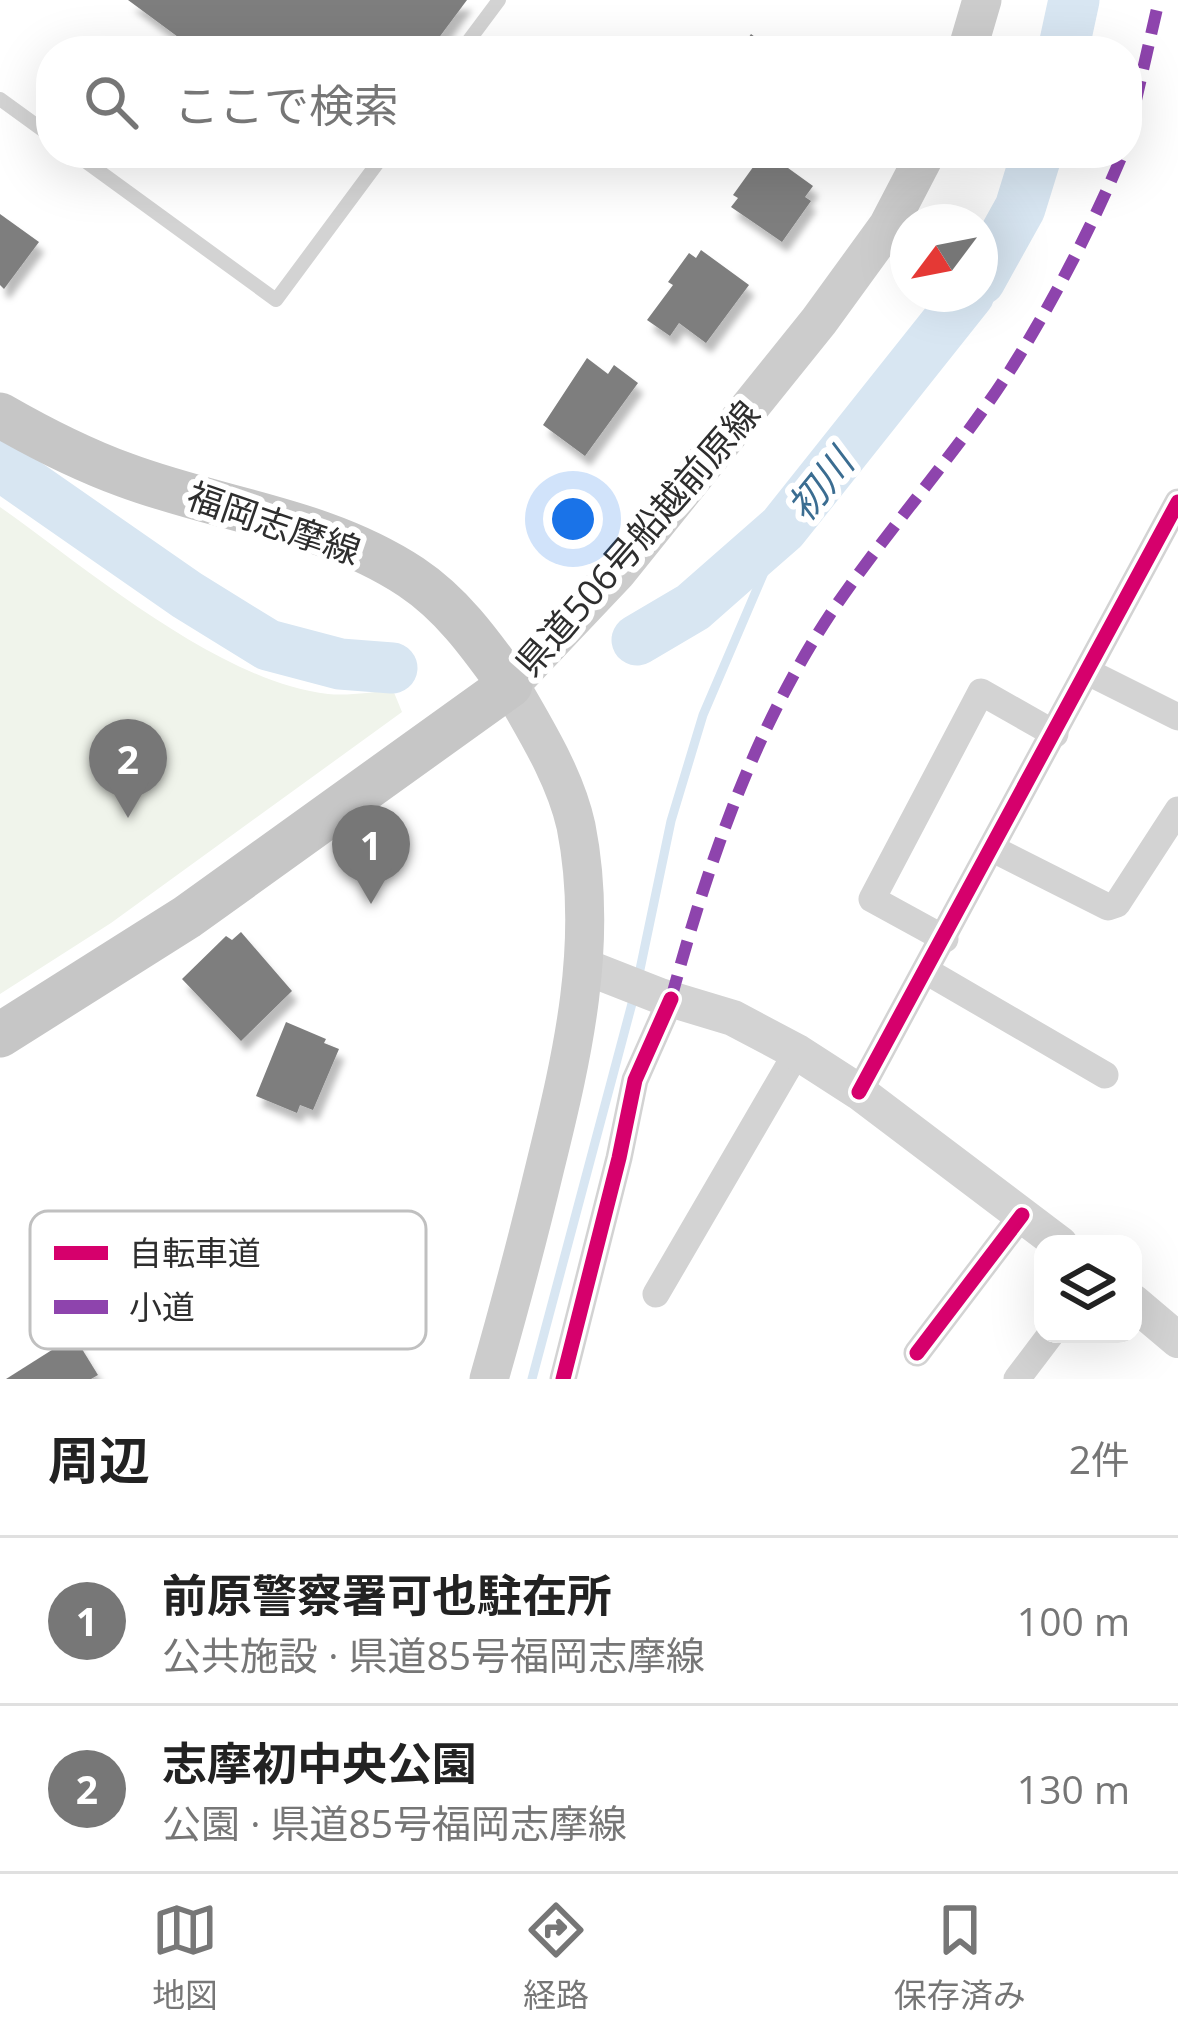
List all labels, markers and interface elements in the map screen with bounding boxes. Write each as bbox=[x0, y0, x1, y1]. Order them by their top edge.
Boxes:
search box bbox=[36, 36, 1142, 168]
icon: search bbox=[78, 69, 144, 135]
text: ここで検索 bbox=[174, 74, 399, 135]
north arrow bbox=[890, 204, 998, 312]
street label: 県道506号船越前原線 bbox=[504, 390, 770, 686]
water label: 初川 bbox=[774, 434, 867, 531]
street label: 福岡志摩線 bbox=[181, 471, 367, 575]
your location bbox=[543, 489, 603, 549]
pin: 2 bbox=[89, 719, 167, 818]
pin: 1 bbox=[332, 805, 410, 904]
legend bbox=[30, 1211, 426, 1349]
text: 自転車道 bbox=[129, 1230, 261, 1275]
map controls bbox=[1034, 1235, 1142, 1343]
button: layers bbox=[1034, 1235, 1142, 1343]
text: 小道 bbox=[129, 1284, 195, 1329]
text: 周辺 bbox=[48, 1424, 150, 1494]
text: 2件 bbox=[1069, 1432, 1130, 1485]
text: 前原警察署可也駐在所 bbox=[162, 1564, 612, 1625]
text: 1 bbox=[76, 1594, 98, 1647]
text: 100 m bbox=[1017, 1594, 1130, 1647]
text: 公共施設 · 県道85号福岡志摩線 bbox=[162, 1628, 705, 1681]
text: 志摩初中央公園 bbox=[162, 1732, 477, 1793]
text: 2 bbox=[76, 1762, 98, 1815]
text: 130 m bbox=[1017, 1762, 1130, 1815]
text: 公園 · 県道85号福岡志摩線 bbox=[162, 1796, 627, 1849]
tab: 地図 bbox=[152, 1897, 218, 2017]
tab: 経路 bbox=[523, 1897, 589, 2017]
tab: 保存済み bbox=[894, 1897, 1026, 2017]

